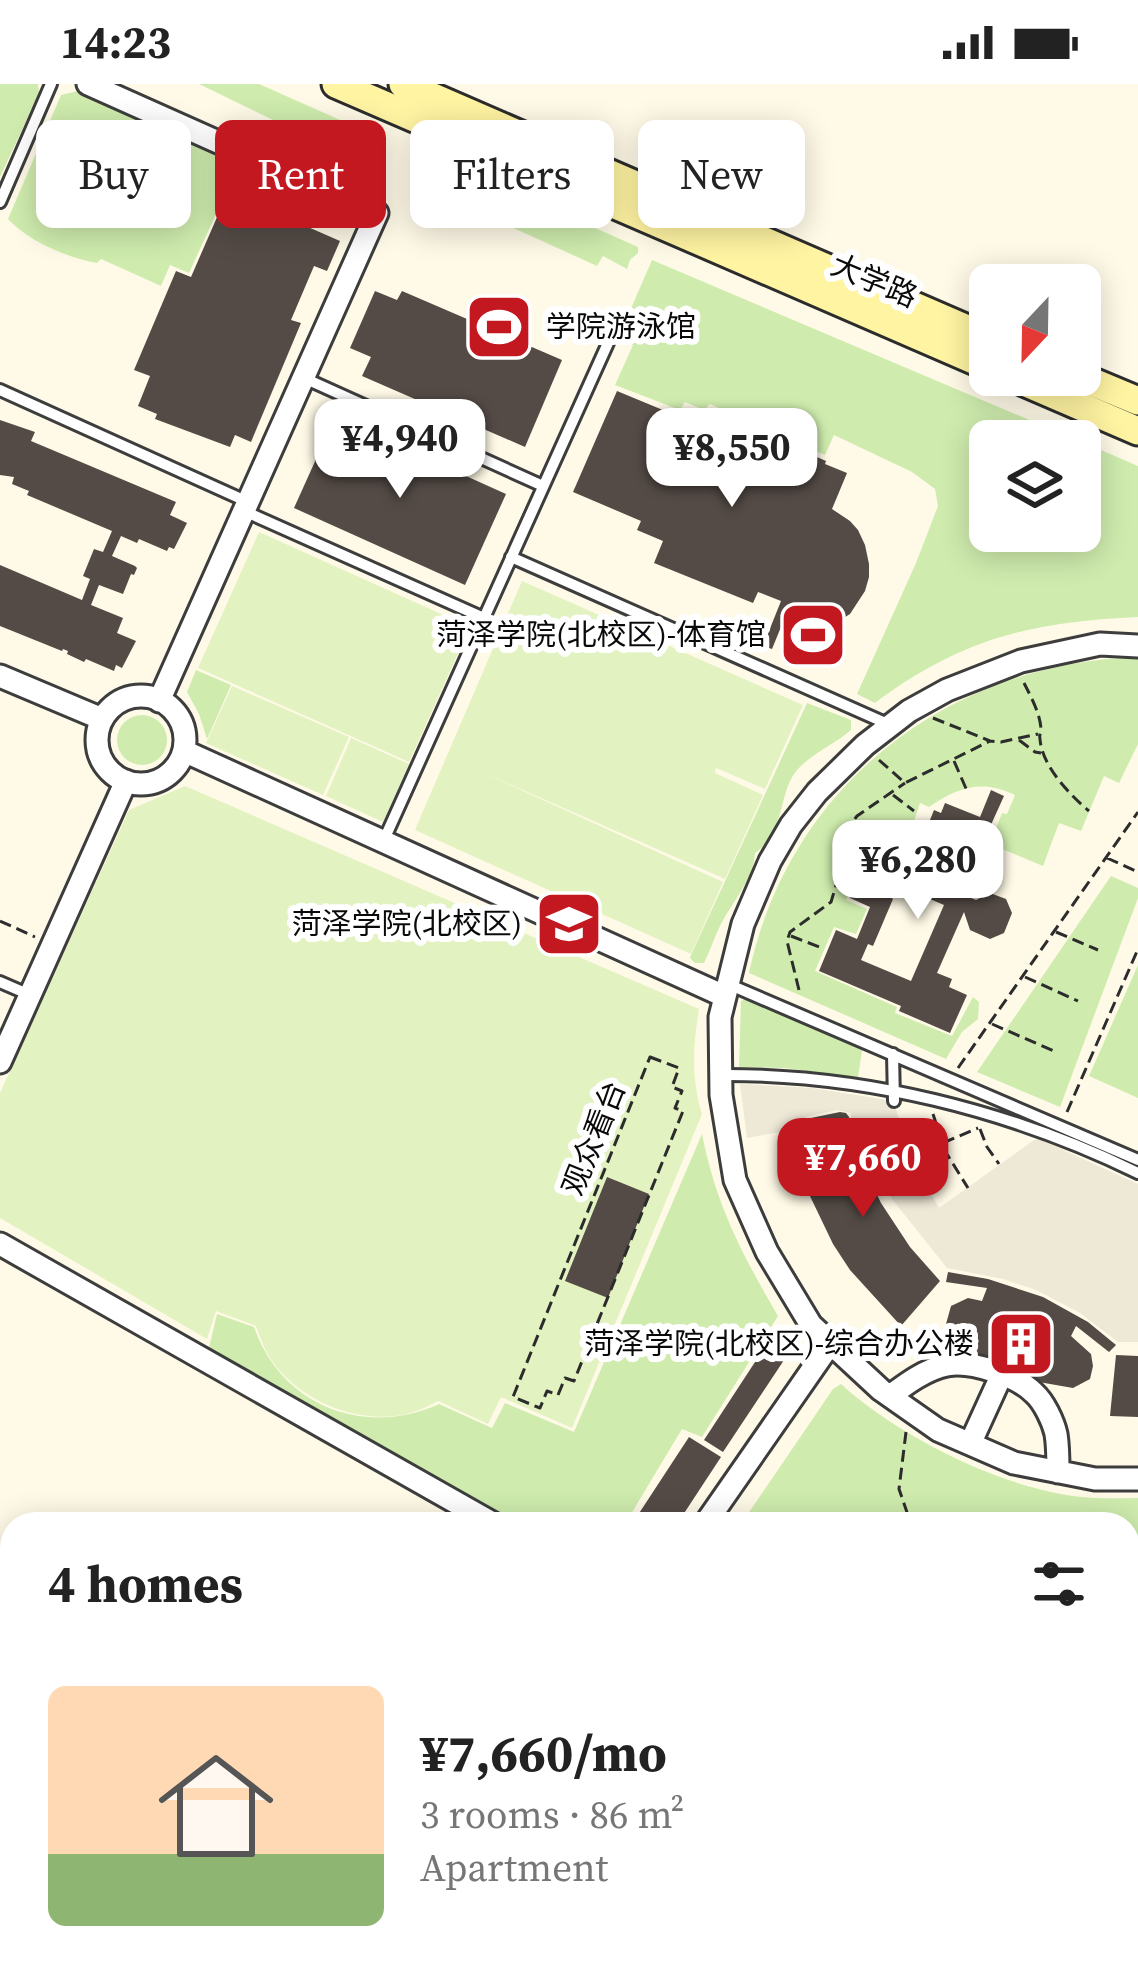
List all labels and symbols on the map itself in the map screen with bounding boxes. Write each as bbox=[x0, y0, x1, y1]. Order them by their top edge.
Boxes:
street label: 大学路 bbox=[825, 244, 924, 317]
north arrow bbox=[969, 264, 1101, 396]
sports icon: 学院游泳馆 bbox=[464, 292, 534, 362]
place label: 学院游泳馆 bbox=[546, 306, 696, 347]
pin: ¥4,940 bbox=[302, 399, 498, 501]
pin: ¥8,550 bbox=[634, 408, 830, 510]
sports icon: 菏泽学院(北校区)-体育馆 bbox=[778, 600, 848, 670]
place label: 菏泽学院(北校区)-体育馆 bbox=[436, 614, 766, 655]
pin: ¥6,280 bbox=[820, 820, 1016, 922]
school or university icon: 菏泽学院(北校区) bbox=[534, 889, 604, 959]
place label: 菏泽学院(北校区) bbox=[292, 903, 522, 944]
street label: 观众看台 bbox=[552, 1075, 635, 1201]
pin: ¥7,660 bbox=[765, 1118, 961, 1220]
building icon: 菏泽学院(北校区)-综合办公楼 bbox=[986, 1309, 1056, 1379]
place label: 菏泽学院(北校区)-综合办公楼 bbox=[584, 1323, 974, 1364]

